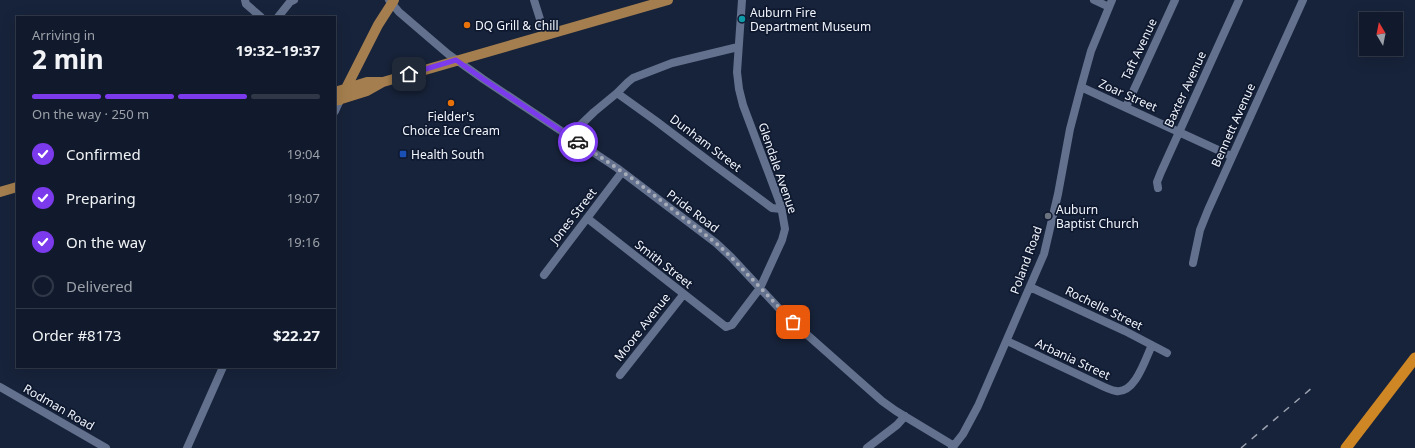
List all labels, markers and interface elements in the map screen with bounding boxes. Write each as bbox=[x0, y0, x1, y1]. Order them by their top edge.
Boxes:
place label: Auburn Fire Department Museum bbox=[750, 4, 871, 35]
north arrow bbox=[1359, 12, 1403, 56]
map controls bbox=[1359, 12, 1403, 56]
marker: Auburn Fire Department Museum bbox=[737, 14, 747, 24]
street label: Taft Avenue bbox=[1117, 15, 1161, 83]
place label: DQ Grill & Chill bbox=[475, 17, 559, 34]
marker: DQ Grill & Chill bbox=[462, 20, 472, 30]
text: Arriving in bbox=[32, 26, 95, 44]
text: 19:32–19:37 bbox=[235, 40, 320, 60]
text: 2 min bbox=[32, 41, 104, 77]
street label: Baxter Avenue bbox=[1160, 48, 1210, 130]
pin bbox=[392, 57, 426, 91]
icon: home bbox=[398, 63, 420, 85]
street label: Zoar Street bbox=[1096, 75, 1161, 116]
street label: Bennett Avenue bbox=[1207, 80, 1259, 170]
marker: Fielder's Choice Ice Cream bbox=[446, 98, 456, 108]
text: On the way · 250 m bbox=[32, 105, 149, 123]
place label: Fielder's Choice Ice Cream bbox=[402, 108, 500, 139]
street label: Dunham Street bbox=[667, 110, 746, 176]
street label: Glendale Avenue bbox=[754, 120, 802, 216]
courier bbox=[558, 122, 598, 162]
icon: car bbox=[567, 131, 589, 153]
icon: check bbox=[32, 143, 54, 165]
text: Confirmed bbox=[66, 144, 141, 164]
text: 19:04 bbox=[287, 145, 320, 163]
place label: Health South bbox=[411, 146, 484, 163]
marker: Health South bbox=[398, 149, 408, 159]
street label: Jones Street bbox=[545, 184, 601, 248]
street label: Pride Road bbox=[663, 186, 723, 236]
icon: check bbox=[32, 187, 54, 209]
text: Preparing bbox=[66, 188, 136, 208]
text: 19:07 bbox=[287, 189, 320, 207]
place label: Auburn Baptist Church bbox=[1056, 201, 1139, 232]
marker: Auburn Baptist Church bbox=[1043, 211, 1053, 221]
street label: Poland Road bbox=[1006, 224, 1046, 296]
icon: check bbox=[32, 231, 54, 253]
text: On the way bbox=[66, 232, 146, 252]
text: 19:16 bbox=[287, 233, 320, 251]
street label: Smith Street bbox=[631, 236, 697, 292]
text: Delivered bbox=[66, 276, 133, 296]
street label: Rochelle Street bbox=[1062, 282, 1146, 334]
street label: Moore Avenue bbox=[610, 289, 674, 365]
pin bbox=[776, 305, 810, 339]
icon: bag bbox=[782, 311, 804, 333]
text: Order #8173 bbox=[32, 325, 121, 345]
text: $22.27 bbox=[273, 325, 320, 345]
street label: Arbania Street bbox=[1033, 334, 1114, 384]
street label: Rodman Road bbox=[20, 380, 98, 434]

